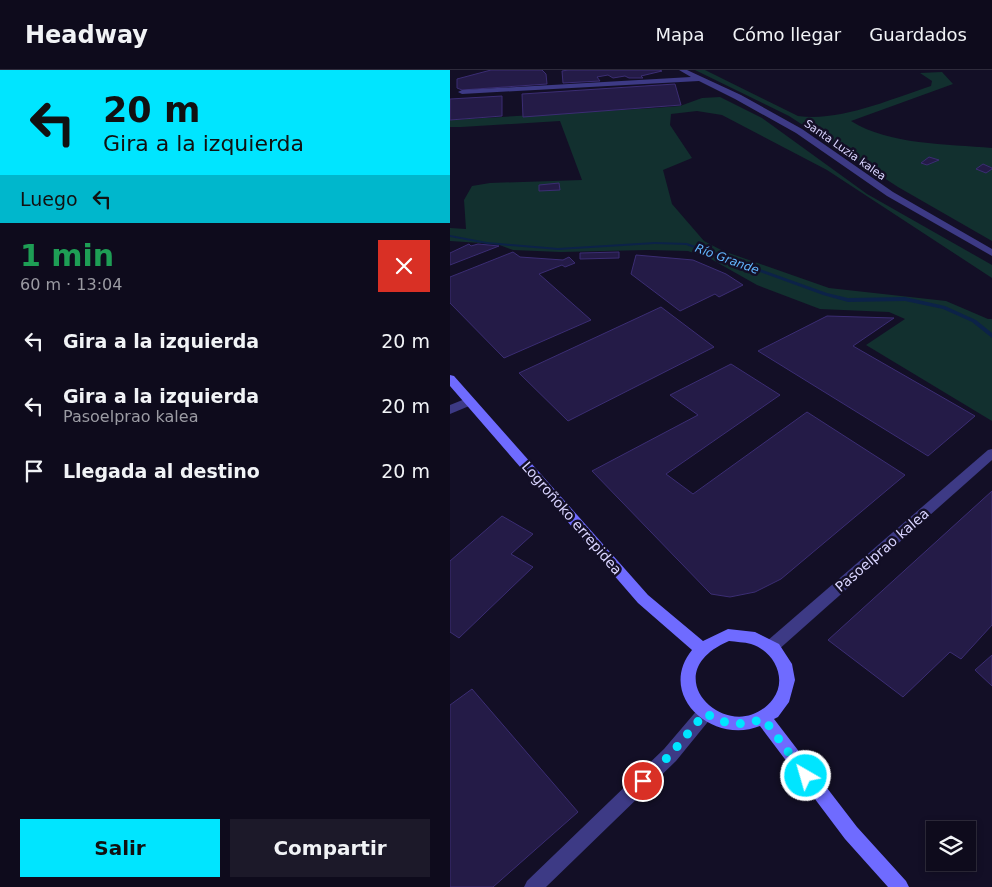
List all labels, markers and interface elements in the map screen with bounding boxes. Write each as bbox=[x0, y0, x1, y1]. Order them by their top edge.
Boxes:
text: Headway bbox=[25, 21, 148, 49]
text: Mapa bbox=[655, 24, 704, 45]
text: Cómo llegar bbox=[732, 24, 841, 45]
text: Guardados bbox=[869, 24, 967, 45]
icon: left bbox=[20, 90, 85, 155]
text: 20 m bbox=[103, 90, 200, 130]
street label: Santa Luzia kalea bbox=[802, 117, 888, 183]
text: Gira a la izquierda bbox=[103, 131, 304, 156]
icon: left bbox=[88, 185, 116, 213]
text: Luego bbox=[20, 188, 78, 210]
text: 1 min bbox=[20, 238, 114, 273]
button: close bbox=[378, 240, 430, 292]
water label: Río Grande bbox=[693, 241, 761, 277]
text: 60 m · 13:04 bbox=[20, 275, 122, 294]
icon: left bbox=[20, 327, 48, 355]
text: Gira a la izquierda bbox=[63, 330, 259, 352]
text: 20 m bbox=[381, 330, 430, 352]
text: Gira a la izquierda bbox=[63, 385, 259, 407]
icon: left bbox=[20, 392, 48, 420]
text: 20 m bbox=[381, 395, 430, 417]
text: Pasoelprao kalea bbox=[63, 407, 198, 426]
icon: arrive bbox=[20, 457, 48, 485]
street label: Logroñoko errepidea bbox=[519, 458, 625, 578]
text: Llegada al destino bbox=[63, 460, 260, 482]
text: 20 m bbox=[381, 460, 430, 482]
street label: Pasoelprao kalea bbox=[832, 505, 932, 595]
position arrow bbox=[779, 749, 831, 801]
pin bbox=[622, 760, 664, 802]
icon: arrive bbox=[629, 767, 657, 795]
button: Salir bbox=[20, 819, 220, 877]
button: Compartir bbox=[230, 819, 430, 877]
map controls bbox=[926, 821, 976, 871]
button: layers bbox=[926, 821, 976, 871]

